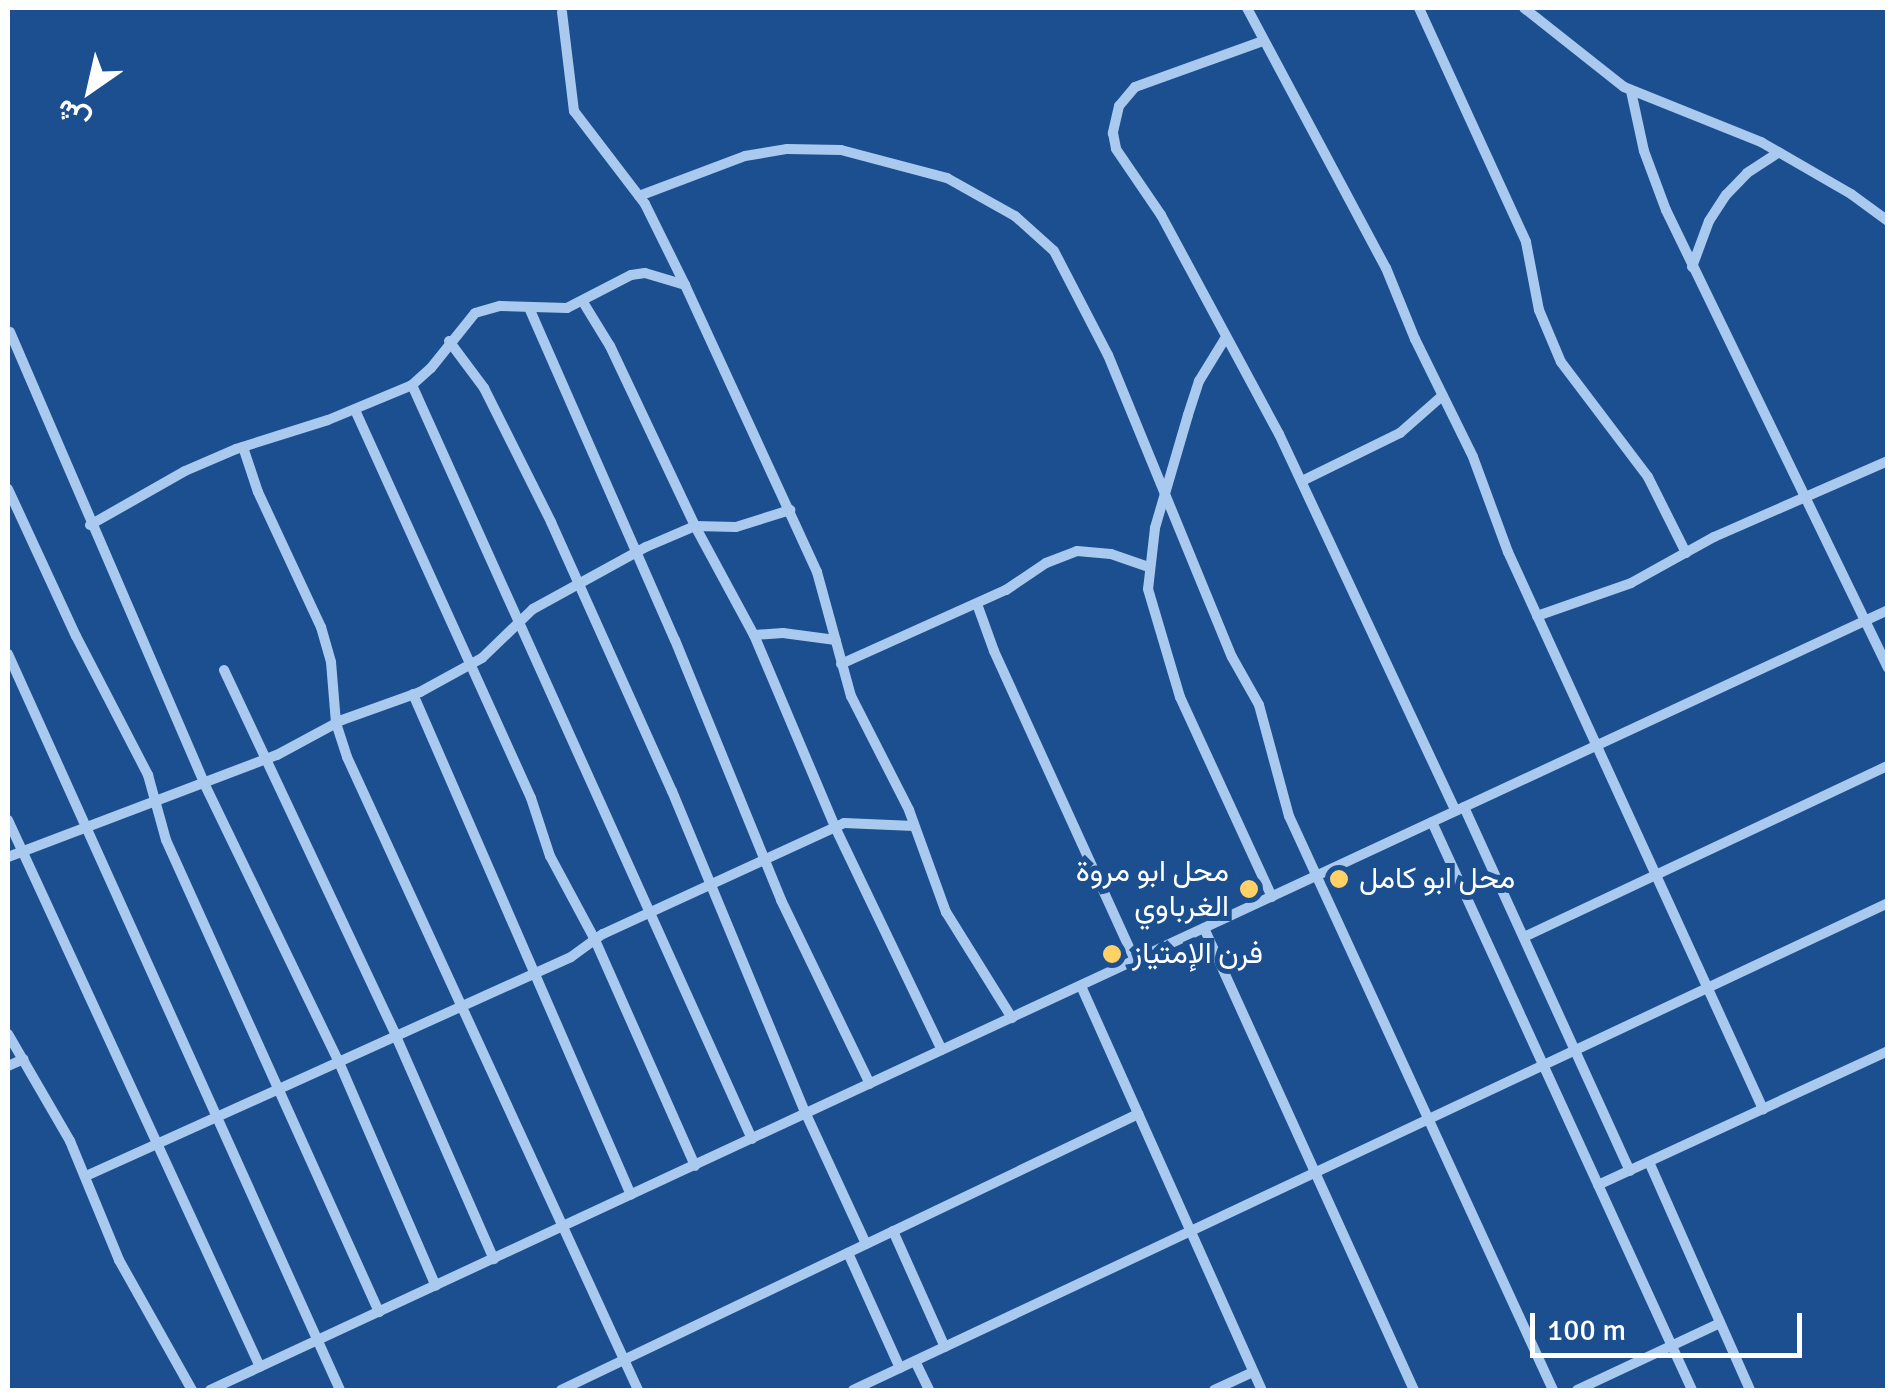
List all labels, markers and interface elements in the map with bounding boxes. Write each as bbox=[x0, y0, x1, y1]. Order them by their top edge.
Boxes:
north arrow bbox=[40, 40, 140, 140]
text: ش bbox=[50, 91, 97, 138]
place label: محل ابو مروة الغرباوي bbox=[1076, 854, 1229, 924]
place label: محل ابو كامل bbox=[1359, 861, 1515, 897]
marker: محل ابو كامل bbox=[1328, 868, 1350, 890]
marker: محل ابو مروة الغرباوي bbox=[1238, 878, 1260, 900]
place label: فرن الإمتياز bbox=[1132, 936, 1263, 972]
marker: فرن الإمتياز bbox=[1101, 943, 1123, 965]
scale bar bbox=[1535, 1293, 1808, 1355]
text: 100 m bbox=[1547, 1312, 1626, 1349]

